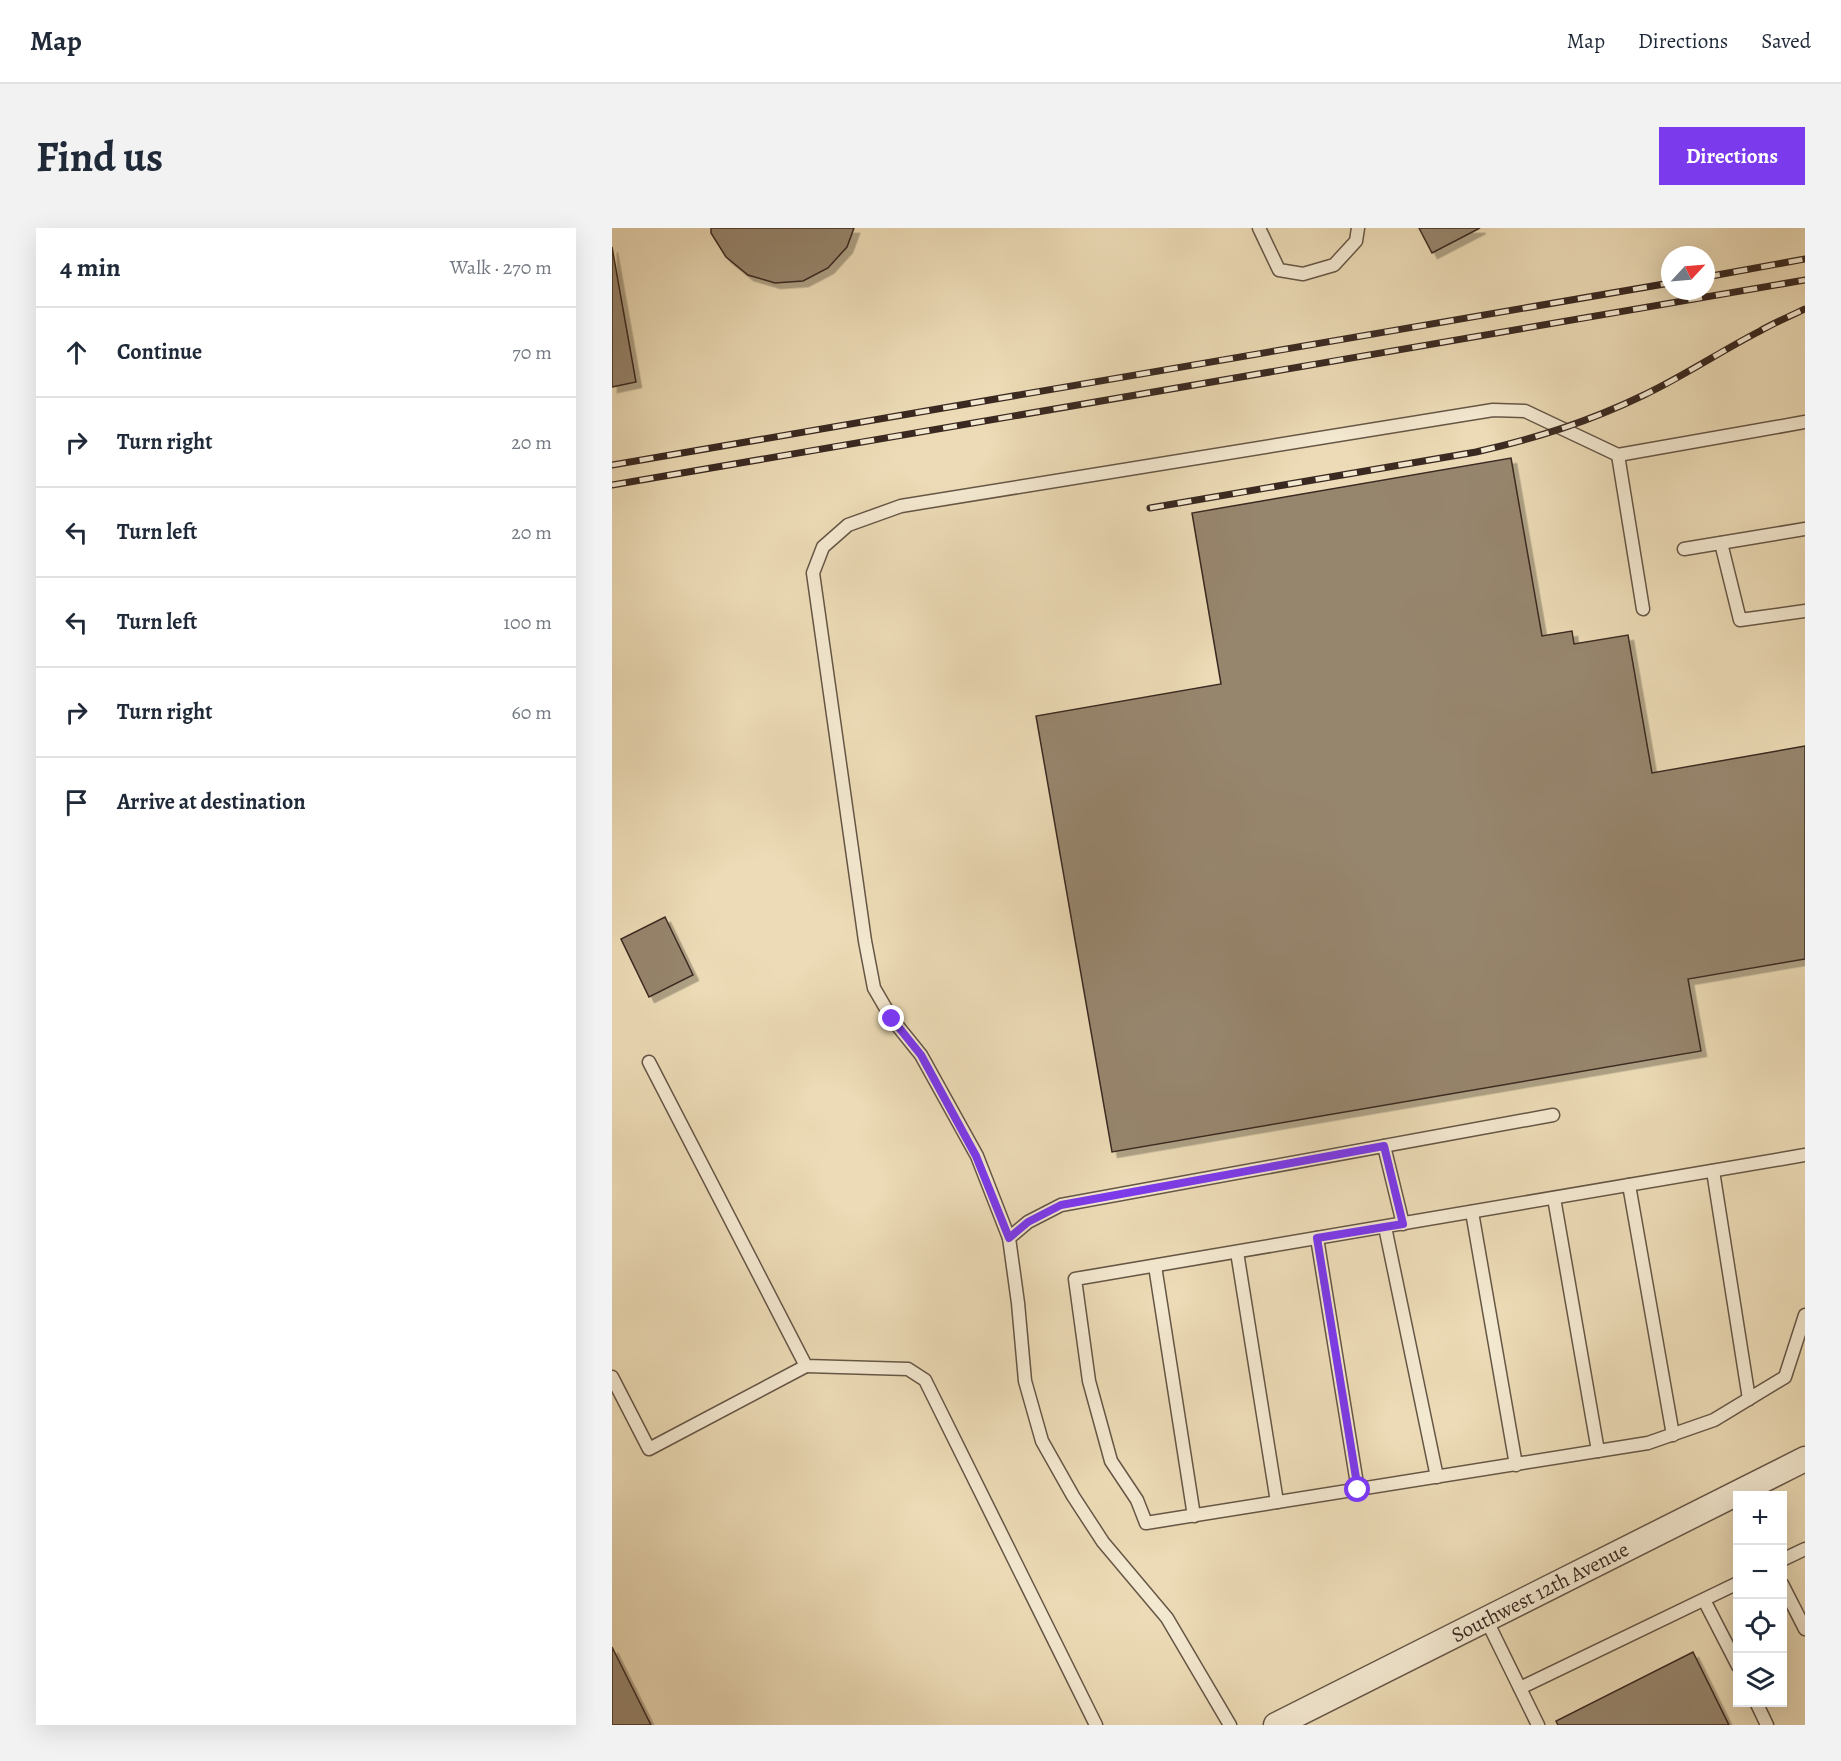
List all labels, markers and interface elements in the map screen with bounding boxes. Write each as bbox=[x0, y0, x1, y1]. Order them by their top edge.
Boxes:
text: Map bbox=[30, 22, 82, 60]
text: Map bbox=[1567, 27, 1605, 55]
text: Directions bbox=[1638, 27, 1728, 55]
text: Saved bbox=[1761, 27, 1811, 55]
button: Directions bbox=[1659, 127, 1805, 185]
text: Find us bbox=[36, 128, 163, 185]
north arrow bbox=[1661, 246, 1715, 300]
text: 4 min bbox=[60, 250, 121, 285]
text: Walk · 270 m bbox=[450, 254, 552, 281]
icon: ahead bbox=[60, 336, 93, 369]
text: Continue bbox=[117, 337, 202, 367]
text: 70 m bbox=[512, 339, 552, 366]
icon: right bbox=[60, 426, 93, 459]
text: Turn right bbox=[117, 427, 213, 457]
text: 20 m bbox=[511, 429, 552, 456]
icon: left bbox=[60, 516, 93, 549]
text: Turn left bbox=[117, 517, 197, 547]
text: 20 m bbox=[511, 519, 552, 546]
icon: left bbox=[60, 606, 93, 639]
text: Turn left bbox=[117, 607, 197, 637]
text: 100 m bbox=[503, 609, 552, 636]
icon: right bbox=[60, 696, 93, 729]
text: Turn right bbox=[117, 697, 213, 727]
text: 60 m bbox=[512, 699, 552, 726]
icon: arrive bbox=[60, 786, 93, 819]
text: Arrive at destination bbox=[117, 787, 306, 817]
route end bbox=[878, 1005, 904, 1031]
route start bbox=[1344, 1476, 1370, 1502]
map controls bbox=[1733, 1491, 1787, 1707]
button: + bbox=[1733, 1491, 1787, 1545]
street label: Southwest 12th Avenue bbox=[1446, 1535, 1634, 1649]
button: − bbox=[1733, 1545, 1787, 1599]
button: locate bbox=[1733, 1599, 1787, 1653]
button: layers bbox=[1733, 1653, 1787, 1707]

